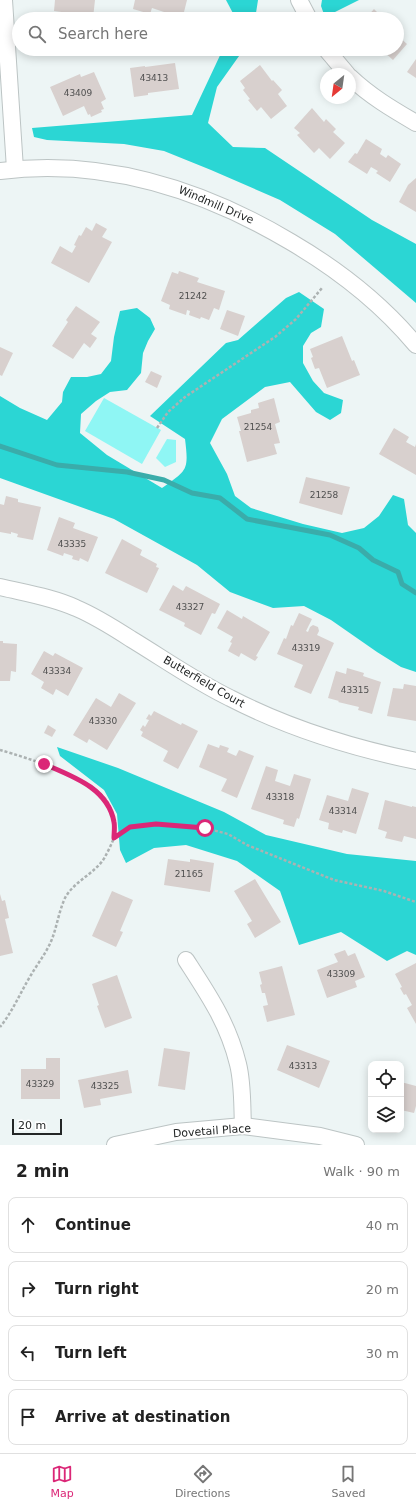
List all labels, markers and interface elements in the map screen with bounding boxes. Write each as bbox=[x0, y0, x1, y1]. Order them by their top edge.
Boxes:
search box bbox=[12, 12, 404, 56]
icon: search bbox=[26, 23, 48, 45]
text: Search here bbox=[58, 25, 148, 43]
north arrow bbox=[320, 68, 356, 104]
house number: 43413 bbox=[140, 73, 168, 83]
house number: 43409 bbox=[64, 88, 93, 98]
street label: Windmill Drive bbox=[176, 183, 256, 227]
house number: 21242 bbox=[179, 291, 207, 301]
house number: 21254 bbox=[244, 422, 273, 432]
house number: 21258 bbox=[310, 490, 339, 500]
house number: 43335 bbox=[58, 539, 86, 549]
house number: 43327 bbox=[176, 602, 204, 612]
house number: 43319 bbox=[292, 643, 321, 653]
street label: Butterfield Court bbox=[161, 653, 248, 711]
house number: 43334 bbox=[43, 666, 72, 676]
house number: 43315 bbox=[341, 685, 369, 695]
house number: 43330 bbox=[89, 716, 118, 726]
route end bbox=[35, 755, 53, 773]
house number: 43318 bbox=[266, 792, 295, 802]
house number: 43314 bbox=[329, 806, 358, 816]
route start bbox=[196, 819, 214, 837]
house number: 21165 bbox=[175, 869, 203, 879]
house number: 43309 bbox=[327, 969, 356, 979]
house number: 43313 bbox=[289, 1061, 317, 1071]
map controls bbox=[368, 1061, 404, 1133]
button: locate bbox=[368, 1061, 404, 1097]
house number: 43329 bbox=[26, 1079, 55, 1089]
house number: 43325 bbox=[91, 1081, 119, 1091]
button: layers bbox=[368, 1097, 404, 1133]
scale bar bbox=[12, 1117, 62, 1136]
text: 20 m bbox=[18, 1119, 46, 1132]
street label: Dovetail Place bbox=[172, 1122, 252, 1140]
text: 2 min bbox=[16, 1161, 69, 1181]
text: Walk · 90 m bbox=[323, 1164, 400, 1179]
icon: ahead bbox=[17, 1214, 39, 1236]
text: Continue bbox=[55, 1216, 131, 1234]
text: 40 m bbox=[366, 1218, 399, 1233]
icon: right bbox=[17, 1278, 39, 1300]
text: Turn right bbox=[55, 1280, 139, 1298]
text: 20 m bbox=[366, 1282, 399, 1297]
icon: left bbox=[17, 1342, 39, 1364]
text: Turn left bbox=[55, 1344, 127, 1362]
text: 30 m bbox=[366, 1346, 399, 1361]
icon: arrive bbox=[17, 1406, 39, 1428]
text: Arrive at destination bbox=[55, 1408, 230, 1426]
tab: Map bbox=[51, 1463, 74, 1500]
tab: Directions bbox=[175, 1463, 230, 1500]
tab: Saved bbox=[331, 1463, 365, 1500]

